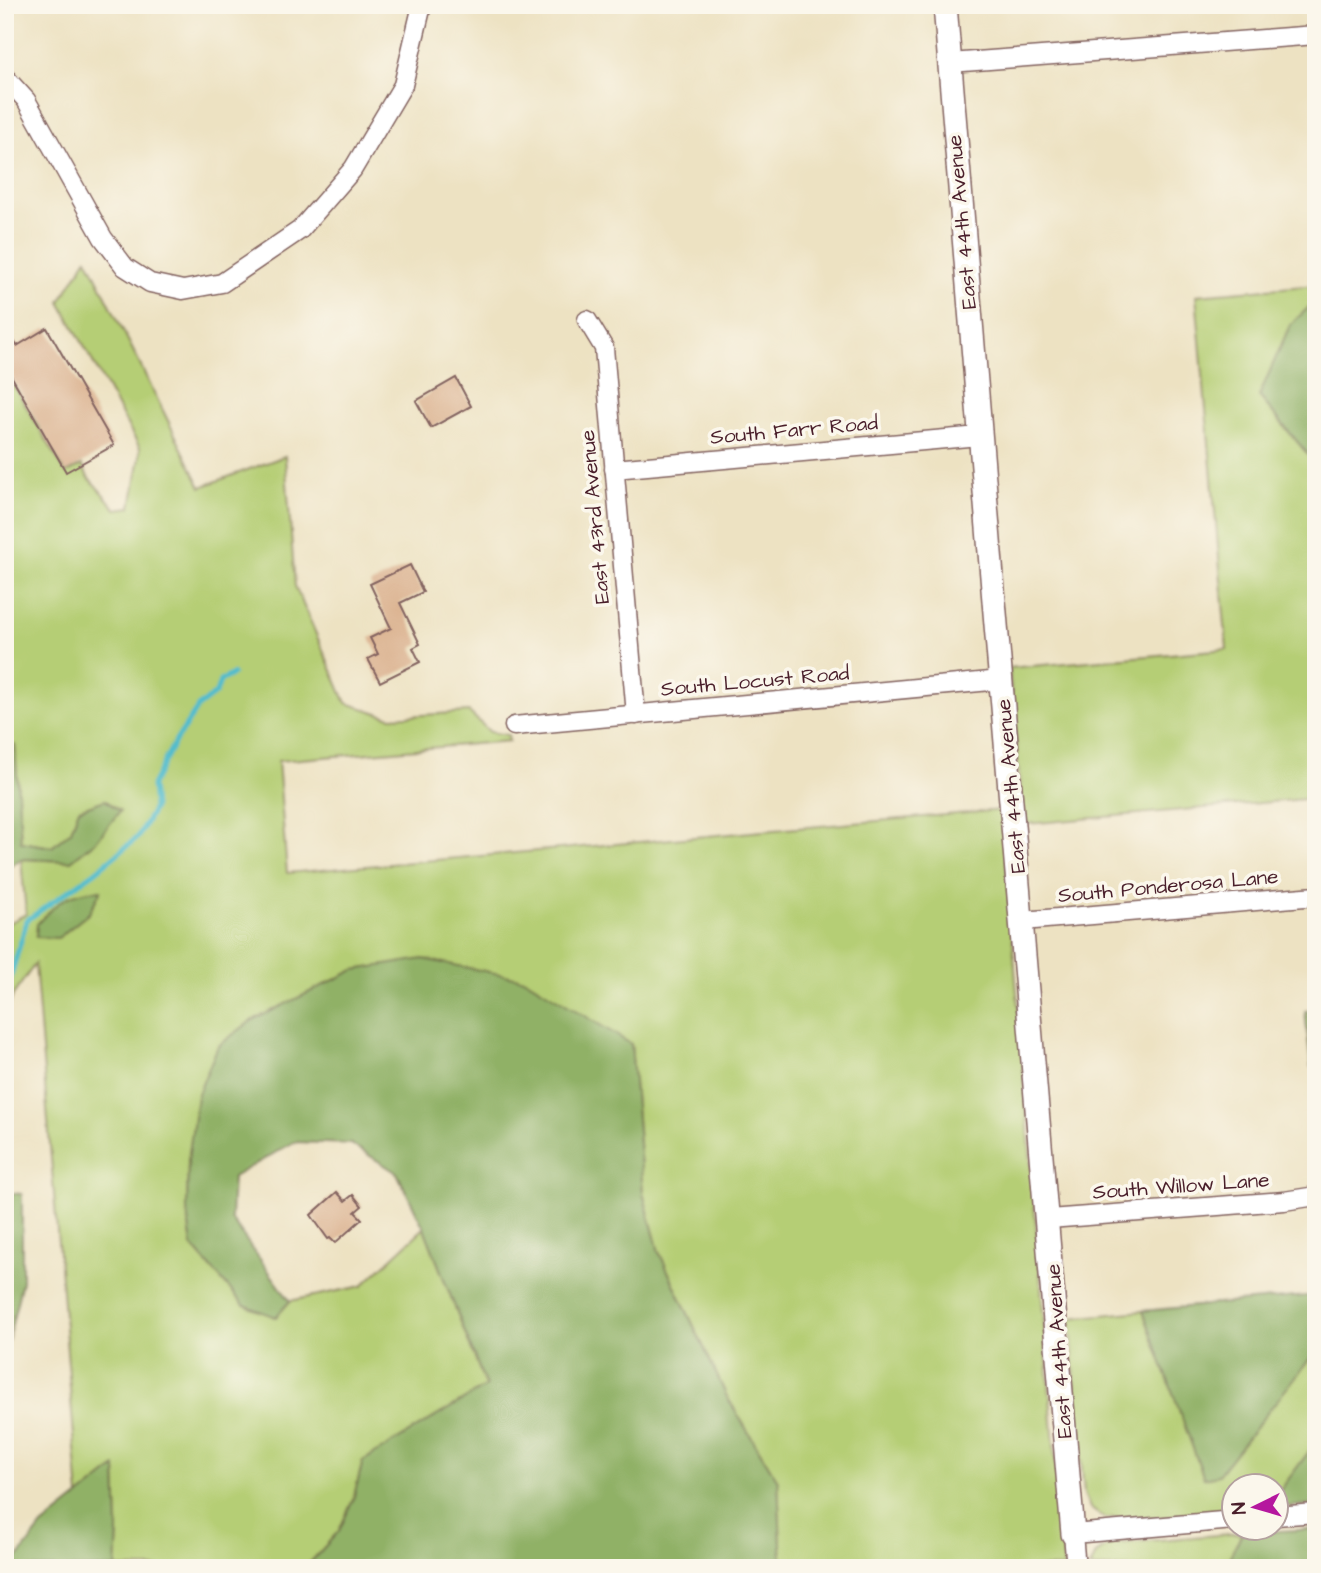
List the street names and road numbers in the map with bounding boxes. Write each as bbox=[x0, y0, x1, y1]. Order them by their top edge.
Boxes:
street label: East 44th Avenue bbox=[940, 134, 984, 310]
street label: South Farr Road bbox=[709, 408, 879, 452]
street label: East 43rd Avenue bbox=[573, 429, 617, 605]
street label: South Locust Road bbox=[659, 658, 851, 704]
street label: East 44th Avenue bbox=[989, 698, 1033, 874]
street label: South Ponderosa Lane bbox=[1057, 862, 1279, 910]
street label: South Willow Lane bbox=[1092, 1165, 1270, 1207]
street label: East 44th Avenue bbox=[1038, 1263, 1080, 1439]

